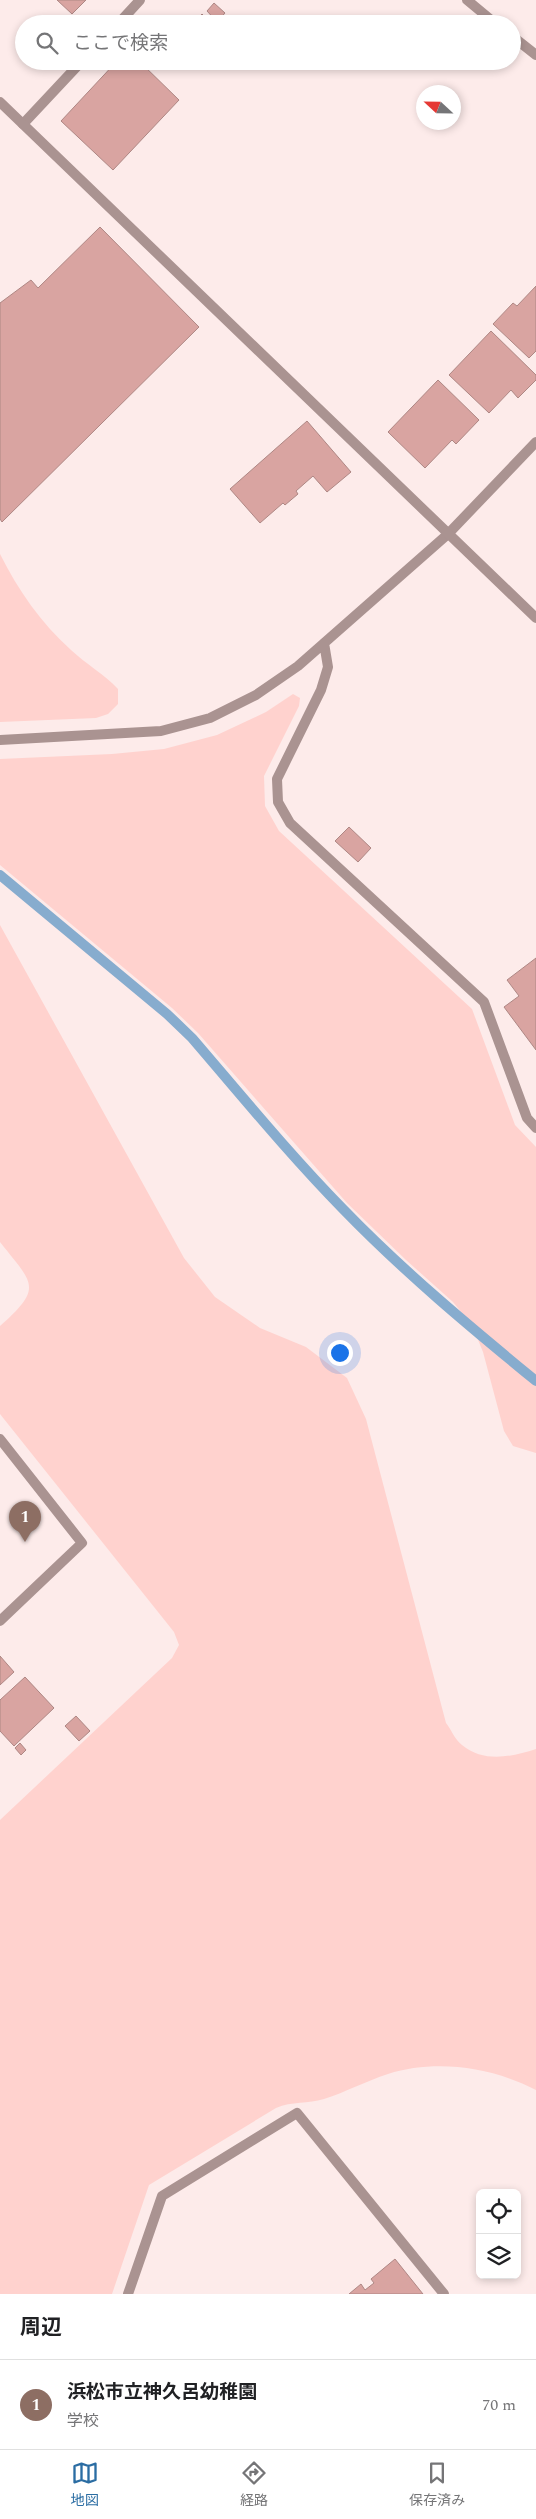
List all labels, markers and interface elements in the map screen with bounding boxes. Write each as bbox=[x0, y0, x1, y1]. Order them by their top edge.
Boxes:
search box bbox=[15, 15, 521, 70]
icon: search bbox=[33, 29, 61, 57]
text: ここで検索 bbox=[73, 29, 168, 58]
north arrow bbox=[416, 85, 461, 130]
your location bbox=[327, 1340, 353, 1366]
pin: 1 bbox=[9, 1501, 41, 1542]
map controls bbox=[476, 2189, 521, 2279]
button: locate bbox=[476, 2189, 521, 2234]
button: layers bbox=[476, 2234, 521, 2279]
text: 周辺 bbox=[20, 2312, 62, 2344]
text: 浜松市立神久呂幼稚園 bbox=[67, 2378, 257, 2407]
text: 1 bbox=[32, 2393, 40, 2417]
text: 70 m bbox=[482, 2393, 516, 2417]
text: 学校 bbox=[67, 2409, 99, 2433]
tab: 地図 bbox=[71, 2459, 99, 2511]
tab: 経路 bbox=[240, 2459, 268, 2511]
tab: 保存済み bbox=[409, 2459, 465, 2511]

